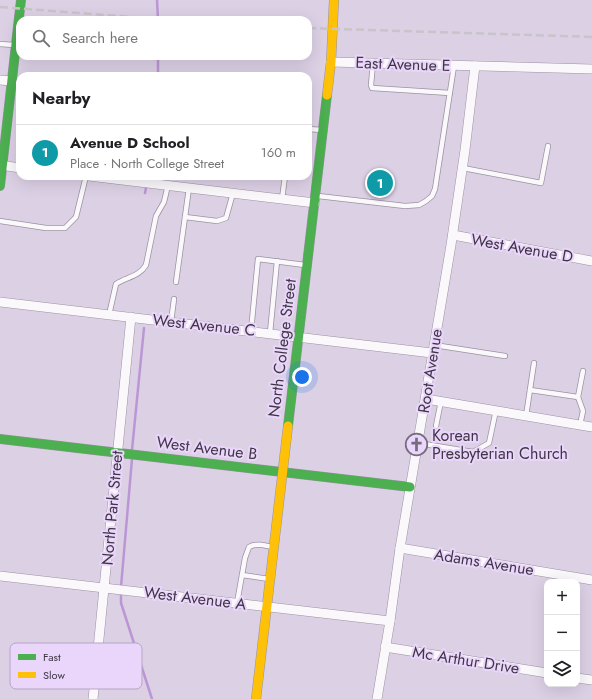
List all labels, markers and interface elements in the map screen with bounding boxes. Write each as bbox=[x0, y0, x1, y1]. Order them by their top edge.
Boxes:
search box bbox=[16, 16, 312, 60]
icon: search bbox=[30, 27, 52, 49]
text: Search here bbox=[62, 27, 138, 49]
street label: East Avenue E bbox=[355, 51, 451, 77]
text: Nearby bbox=[32, 86, 90, 110]
text: Avenue D School bbox=[70, 132, 189, 154]
text: 1 bbox=[42, 143, 48, 162]
text: 160 m bbox=[261, 143, 296, 162]
text: Place · North College Street bbox=[70, 154, 224, 173]
pin: 1 bbox=[367, 168, 393, 198]
street label: West Avenue D bbox=[469, 228, 575, 268]
street label: North College Street bbox=[262, 277, 302, 419]
street label: West Avenue C bbox=[151, 308, 257, 342]
street label: Root Avenue bbox=[412, 327, 448, 415]
your location bbox=[292, 367, 312, 387]
place label: Korean Presbyterian Church bbox=[432, 424, 568, 465]
street label: West Avenue B bbox=[155, 430, 259, 466]
church icon: Korean Presbyterian Church bbox=[403, 431, 429, 457]
street label: North Park Street bbox=[96, 449, 128, 566]
street label: Adams Avenue bbox=[432, 543, 536, 581]
map controls bbox=[544, 579, 580, 687]
button: + bbox=[544, 579, 580, 615]
street label: West Avenue A bbox=[142, 580, 248, 616]
button: − bbox=[544, 615, 580, 651]
street label: Mc Arthur Drive bbox=[411, 640, 521, 680]
legend bbox=[10, 643, 142, 689]
text: Fast bbox=[43, 649, 61, 665]
button: layers bbox=[544, 651, 580, 687]
text: Slow bbox=[43, 667, 65, 683]

